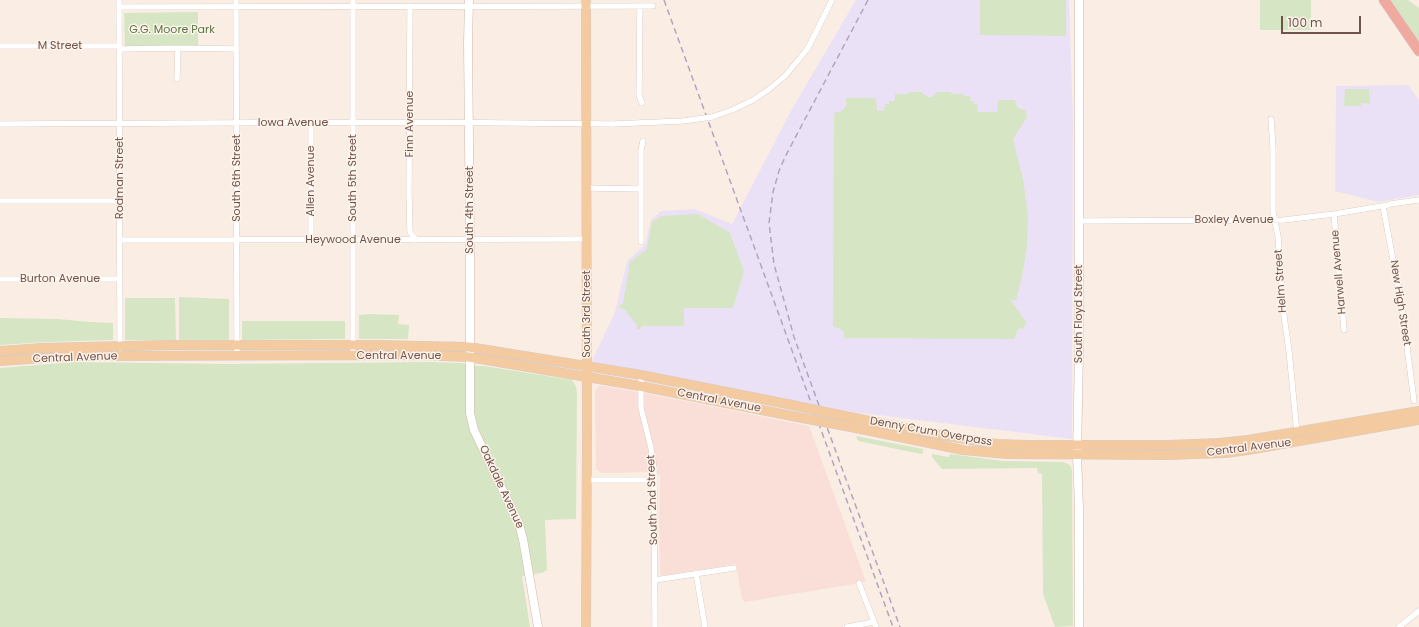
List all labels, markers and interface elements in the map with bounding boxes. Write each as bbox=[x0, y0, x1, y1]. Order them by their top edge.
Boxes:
scale bar bbox=[1283, 8, 1363, 34]
text: 100 m bbox=[1288, 14, 1322, 31]
park label: G.G. Moore Park bbox=[129, 23, 215, 37]
street label: M Street bbox=[38, 39, 82, 53]
street label: Finn Avenue bbox=[403, 91, 417, 157]
street label: Iowa Avenue bbox=[258, 116, 328, 130]
street label: South 6th Street bbox=[230, 134, 244, 222]
street label: South 5th Street bbox=[346, 134, 360, 222]
street label: Rodman Street bbox=[113, 137, 127, 219]
street label: Allen Avenue bbox=[304, 146, 318, 216]
street label: South 4th Street bbox=[463, 166, 477, 254]
street label: Boxley Avenue bbox=[1194, 213, 1274, 227]
street label: Harwell Avenue bbox=[1329, 229, 1349, 315]
street label: Heywood Avenue bbox=[305, 233, 401, 247]
street label: Helm Street bbox=[1272, 249, 1290, 313]
street label: New High Street bbox=[1387, 259, 1413, 347]
street label: South Floyd Street bbox=[1072, 265, 1086, 363]
street label: South 3rd Street bbox=[580, 270, 594, 358]
street label: Burton Avenue bbox=[20, 272, 100, 286]
street label: Central Avenue bbox=[357, 349, 441, 363]
street label: Central Avenue bbox=[32, 350, 118, 366]
street label: Central Avenue bbox=[676, 386, 762, 416]
street label: Denny Crum Overpass bbox=[869, 415, 993, 449]
street label: Central Avenue bbox=[1206, 436, 1292, 460]
street label: Oakdale Avenue bbox=[476, 443, 526, 531]
street label: South 2nd Street bbox=[645, 455, 661, 545]

